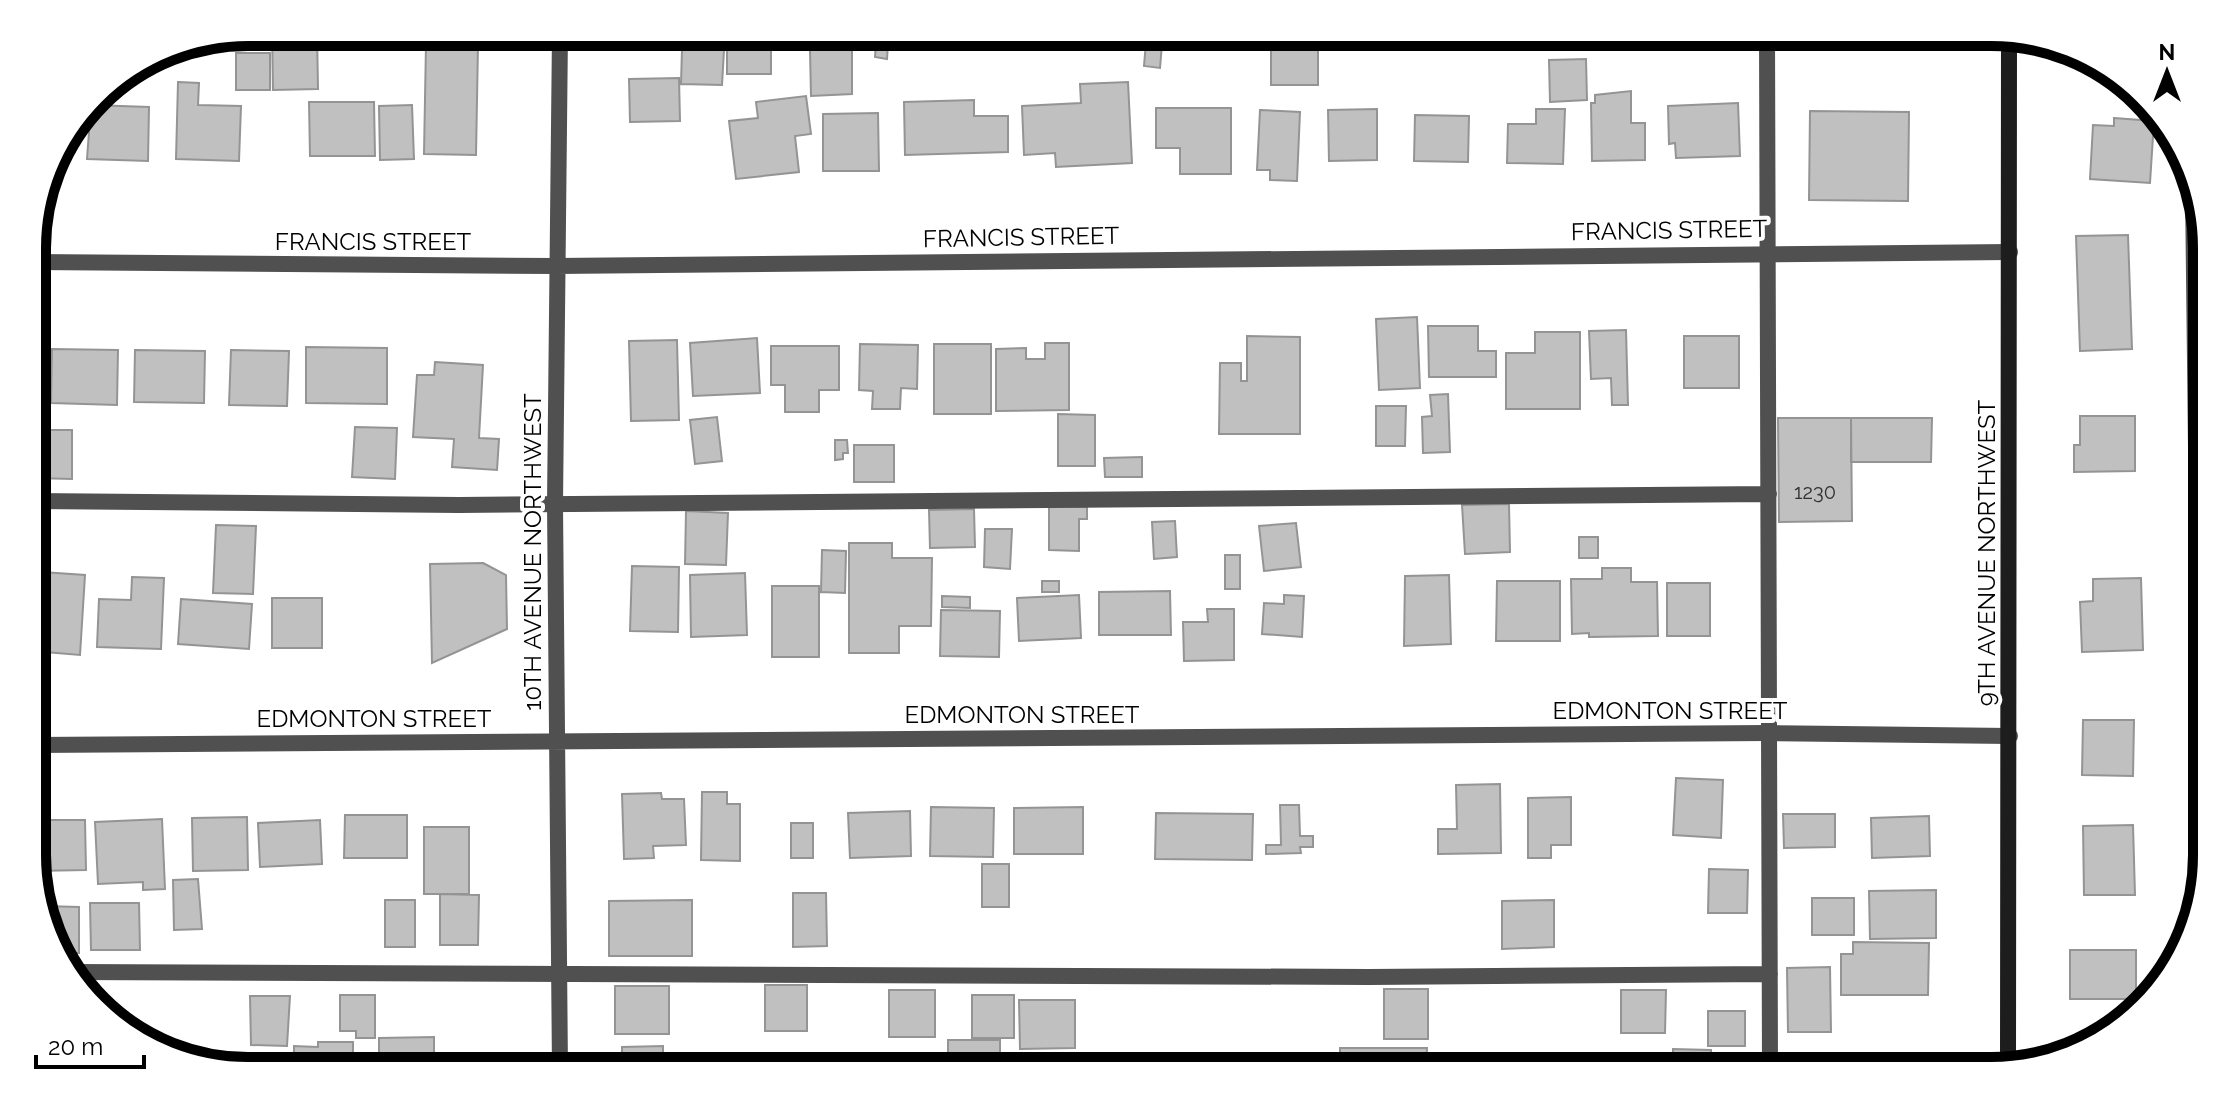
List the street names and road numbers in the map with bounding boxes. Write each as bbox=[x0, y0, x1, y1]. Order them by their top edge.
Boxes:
street label: FRANCIS STREET bbox=[1571, 214, 1768, 246]
street label: FRANCIS STREET bbox=[923, 221, 1120, 253]
street label: FRANCIS STREET bbox=[275, 227, 472, 256]
street label: 10TH AVENUE NORTHWEST bbox=[518, 393, 547, 711]
street label: 9TH AVENUE NORTHWEST bbox=[1972, 399, 2001, 706]
street label: EDMONTON STREET bbox=[1553, 696, 1788, 725]
street label: EDMONTON STREET bbox=[905, 700, 1140, 729]
street label: EDMONTON STREET bbox=[257, 704, 492, 733]

